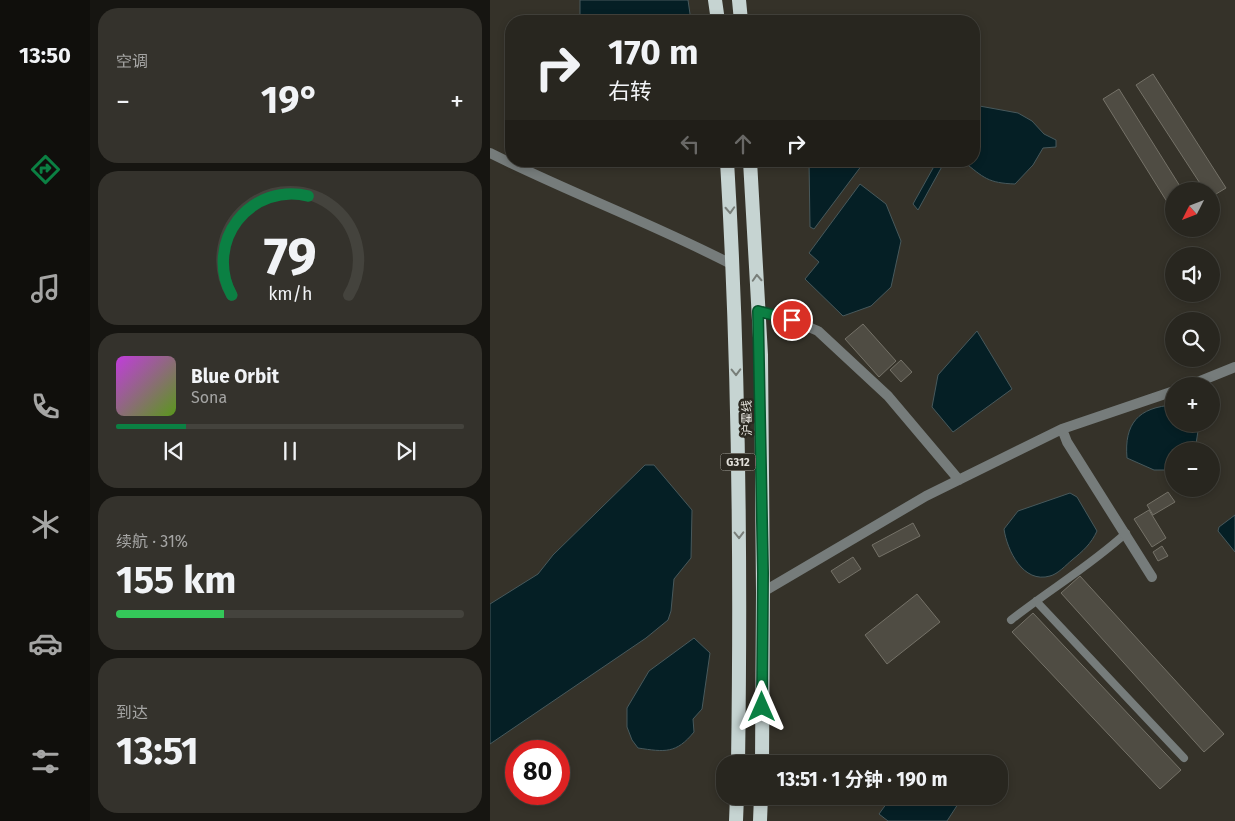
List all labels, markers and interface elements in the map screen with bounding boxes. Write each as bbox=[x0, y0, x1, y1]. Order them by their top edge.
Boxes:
text: 170 m bbox=[608, 31, 699, 73]
icon: right bbox=[525, 35, 590, 100]
text: 13:50 bbox=[19, 42, 71, 69]
text: 空调 bbox=[116, 52, 148, 71]
text: 19° bbox=[261, 77, 319, 123]
text: 右转 bbox=[608, 78, 652, 105]
text: − bbox=[116, 85, 130, 118]
text: + bbox=[450, 85, 464, 118]
icon: left bbox=[676, 130, 704, 158]
icon: ahead bbox=[729, 130, 757, 158]
icon: right bbox=[782, 130, 810, 158]
icon: directions bbox=[28, 152, 63, 187]
north arrow bbox=[1165, 182, 1220, 238]
map controls bbox=[1165, 182, 1220, 497]
one-way arrow bbox=[724, 206, 735, 214]
text: 79 bbox=[264, 225, 316, 288]
button: sound bbox=[1165, 247, 1220, 302]
icon: music bbox=[28, 271, 63, 306]
one-way arrow bbox=[751, 273, 762, 281]
text: km/h bbox=[268, 283, 312, 305]
pin bbox=[771, 299, 813, 341]
icon: arrive bbox=[778, 306, 806, 334]
button: search bbox=[1165, 312, 1220, 367]
text: Blue Orbit bbox=[191, 365, 279, 388]
one-way arrow bbox=[731, 369, 742, 377]
button: + bbox=[1165, 377, 1220, 432]
text: Sona bbox=[191, 388, 227, 407]
icon: phone bbox=[28, 389, 63, 424]
street label: 沪霍线 bbox=[740, 400, 754, 436]
icon: previous bbox=[160, 437, 188, 465]
icon: pause bbox=[276, 437, 304, 465]
icon: next bbox=[392, 437, 420, 465]
button: − bbox=[1165, 442, 1220, 497]
road number: G312 bbox=[720, 454, 756, 471]
icon: climate bbox=[28, 507, 63, 542]
text: 续航 · 31% bbox=[116, 532, 188, 551]
one-way arrow bbox=[734, 532, 744, 539]
text: 155 km bbox=[116, 557, 236, 603]
icon: car bbox=[28, 626, 63, 661]
position arrow bbox=[735, 680, 787, 732]
text: 到达 bbox=[116, 703, 148, 722]
text: 13:51 bbox=[116, 728, 199, 774]
speed limit sign: 80 bbox=[505, 740, 570, 805]
icon: filters bbox=[28, 744, 63, 779]
text: 13:51 · 1 分钟 · 190 m bbox=[777, 768, 947, 791]

